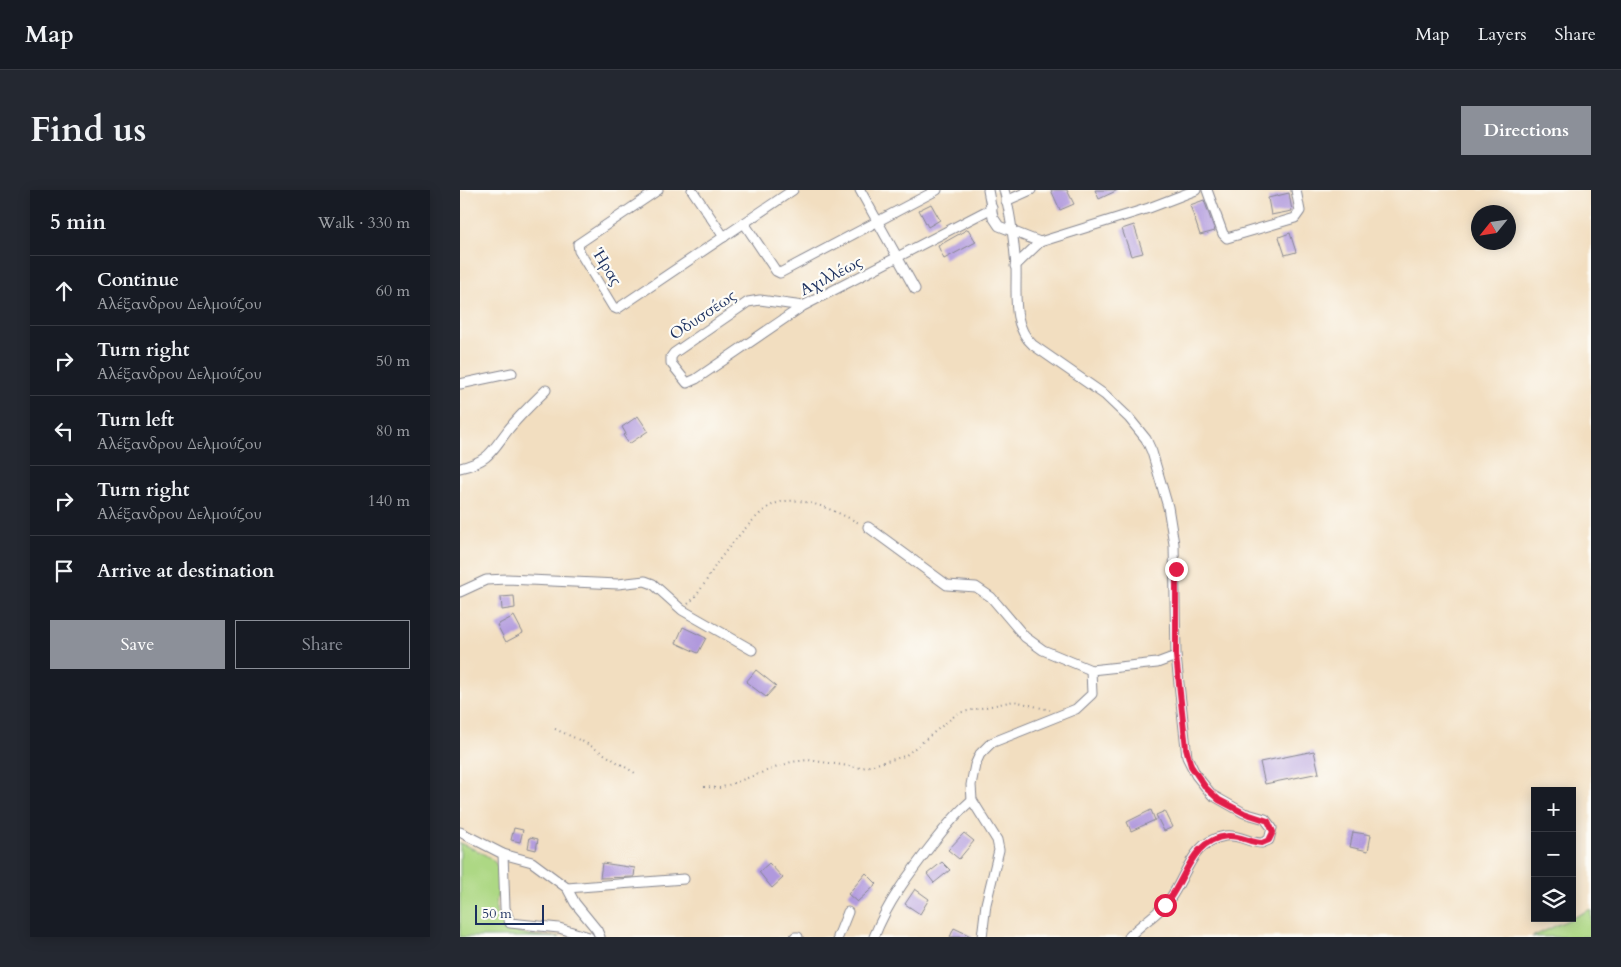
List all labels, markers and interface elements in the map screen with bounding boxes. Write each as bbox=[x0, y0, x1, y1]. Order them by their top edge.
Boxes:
text: Map bbox=[25, 18, 74, 51]
text: Map bbox=[1415, 22, 1450, 47]
text: Layers bbox=[1478, 22, 1527, 47]
text: Share bbox=[1555, 22, 1596, 47]
text: Find us bbox=[30, 106, 146, 154]
button: Directions bbox=[1461, 106, 1591, 155]
north arrow bbox=[1471, 205, 1516, 250]
text: 5 min bbox=[50, 208, 106, 237]
text: Walk · 330 m bbox=[318, 212, 410, 234]
street label: Ήρας bbox=[587, 244, 627, 290]
street label: Αχιλλέως bbox=[796, 251, 866, 301]
text: Continue bbox=[97, 267, 179, 293]
icon: ahead bbox=[50, 277, 78, 305]
text: 60 m bbox=[376, 280, 410, 302]
street label: Οδυσσέως bbox=[665, 285, 741, 345]
text: Αλέξανδρου Δελμούζου bbox=[97, 293, 262, 315]
text: Turn right bbox=[97, 337, 189, 363]
icon: right bbox=[50, 347, 78, 375]
text: 50 m bbox=[376, 350, 410, 372]
text: Αλέξανδρου Δελμούζου bbox=[97, 363, 262, 385]
text: Turn left bbox=[97, 407, 174, 433]
icon: left bbox=[50, 417, 78, 445]
text: 80 m bbox=[376, 420, 410, 442]
text: Αλέξανδρου Δελμούζου bbox=[97, 433, 262, 455]
text: Turn right bbox=[97, 477, 189, 503]
icon: right bbox=[50, 487, 78, 515]
text: 140 m bbox=[368, 490, 410, 512]
text: Αλέξανδρου Δελμούζου bbox=[97, 503, 262, 525]
icon: arrive bbox=[50, 557, 78, 585]
text: Arrive at destination bbox=[97, 558, 274, 584]
route end bbox=[1165, 558, 1188, 581]
button: Save bbox=[50, 620, 225, 669]
button: Share bbox=[235, 620, 410, 669]
map controls bbox=[1531, 787, 1576, 922]
button: + bbox=[1531, 787, 1576, 832]
button: − bbox=[1531, 832, 1576, 877]
button: layers bbox=[1531, 877, 1576, 922]
route start bbox=[1154, 894, 1177, 917]
scale bar bbox=[475, 902, 544, 925]
text: 50 m bbox=[482, 904, 512, 923]

